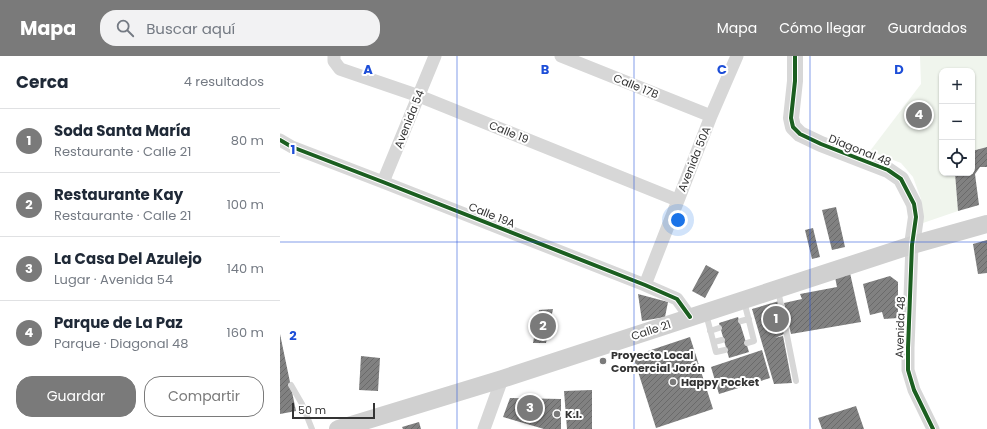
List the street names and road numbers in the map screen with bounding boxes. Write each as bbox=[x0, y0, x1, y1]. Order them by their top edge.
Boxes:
street label: Calle 17B bbox=[611, 70, 661, 102]
street label: Avenida 54 bbox=[390, 87, 428, 151]
street label: Calle 19 bbox=[487, 117, 531, 147]
street label: Avenida 50A bbox=[674, 123, 715, 194]
street label: Diagonal 48 bbox=[826, 130, 894, 170]
street label: Calle 19A bbox=[466, 198, 518, 232]
street label: Avenida 48 bbox=[891, 296, 909, 358]
street label: Calle 21 bbox=[629, 316, 673, 344]

